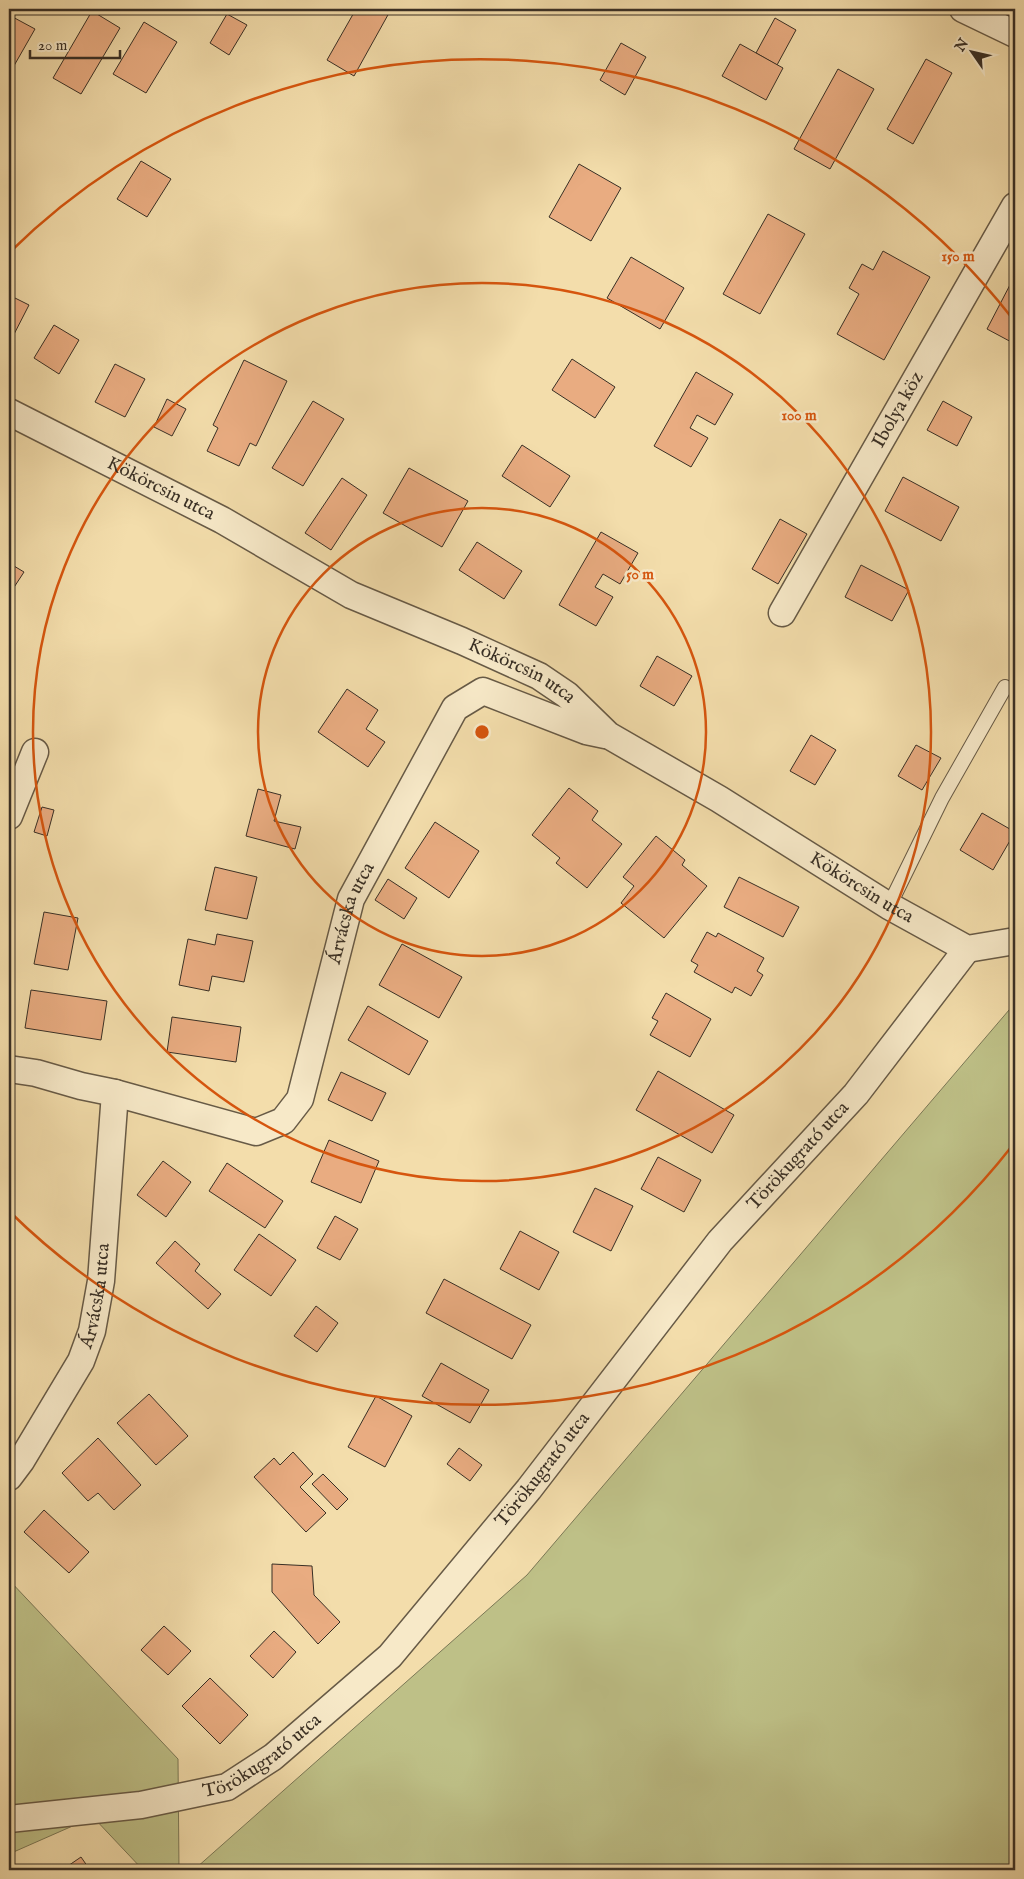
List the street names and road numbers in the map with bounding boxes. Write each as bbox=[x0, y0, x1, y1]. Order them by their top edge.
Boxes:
street label: Ibolya köz bbox=[867, 367, 930, 452]
street label: Kökörcsin utca bbox=[103, 451, 219, 527]
street label: Kökörcsin utca bbox=[464, 633, 581, 709]
street label: Kökörcsin utca bbox=[805, 847, 918, 929]
street label: Árvácska utca bbox=[322, 858, 381, 968]
street label: Törökugrató utca bbox=[742, 1096, 855, 1216]
street label: Árvácska utca bbox=[73, 1242, 116, 1353]
street label: Törökugrató utca bbox=[490, 1407, 596, 1532]
street label: Törökugrató utca bbox=[201, 1708, 327, 1804]

